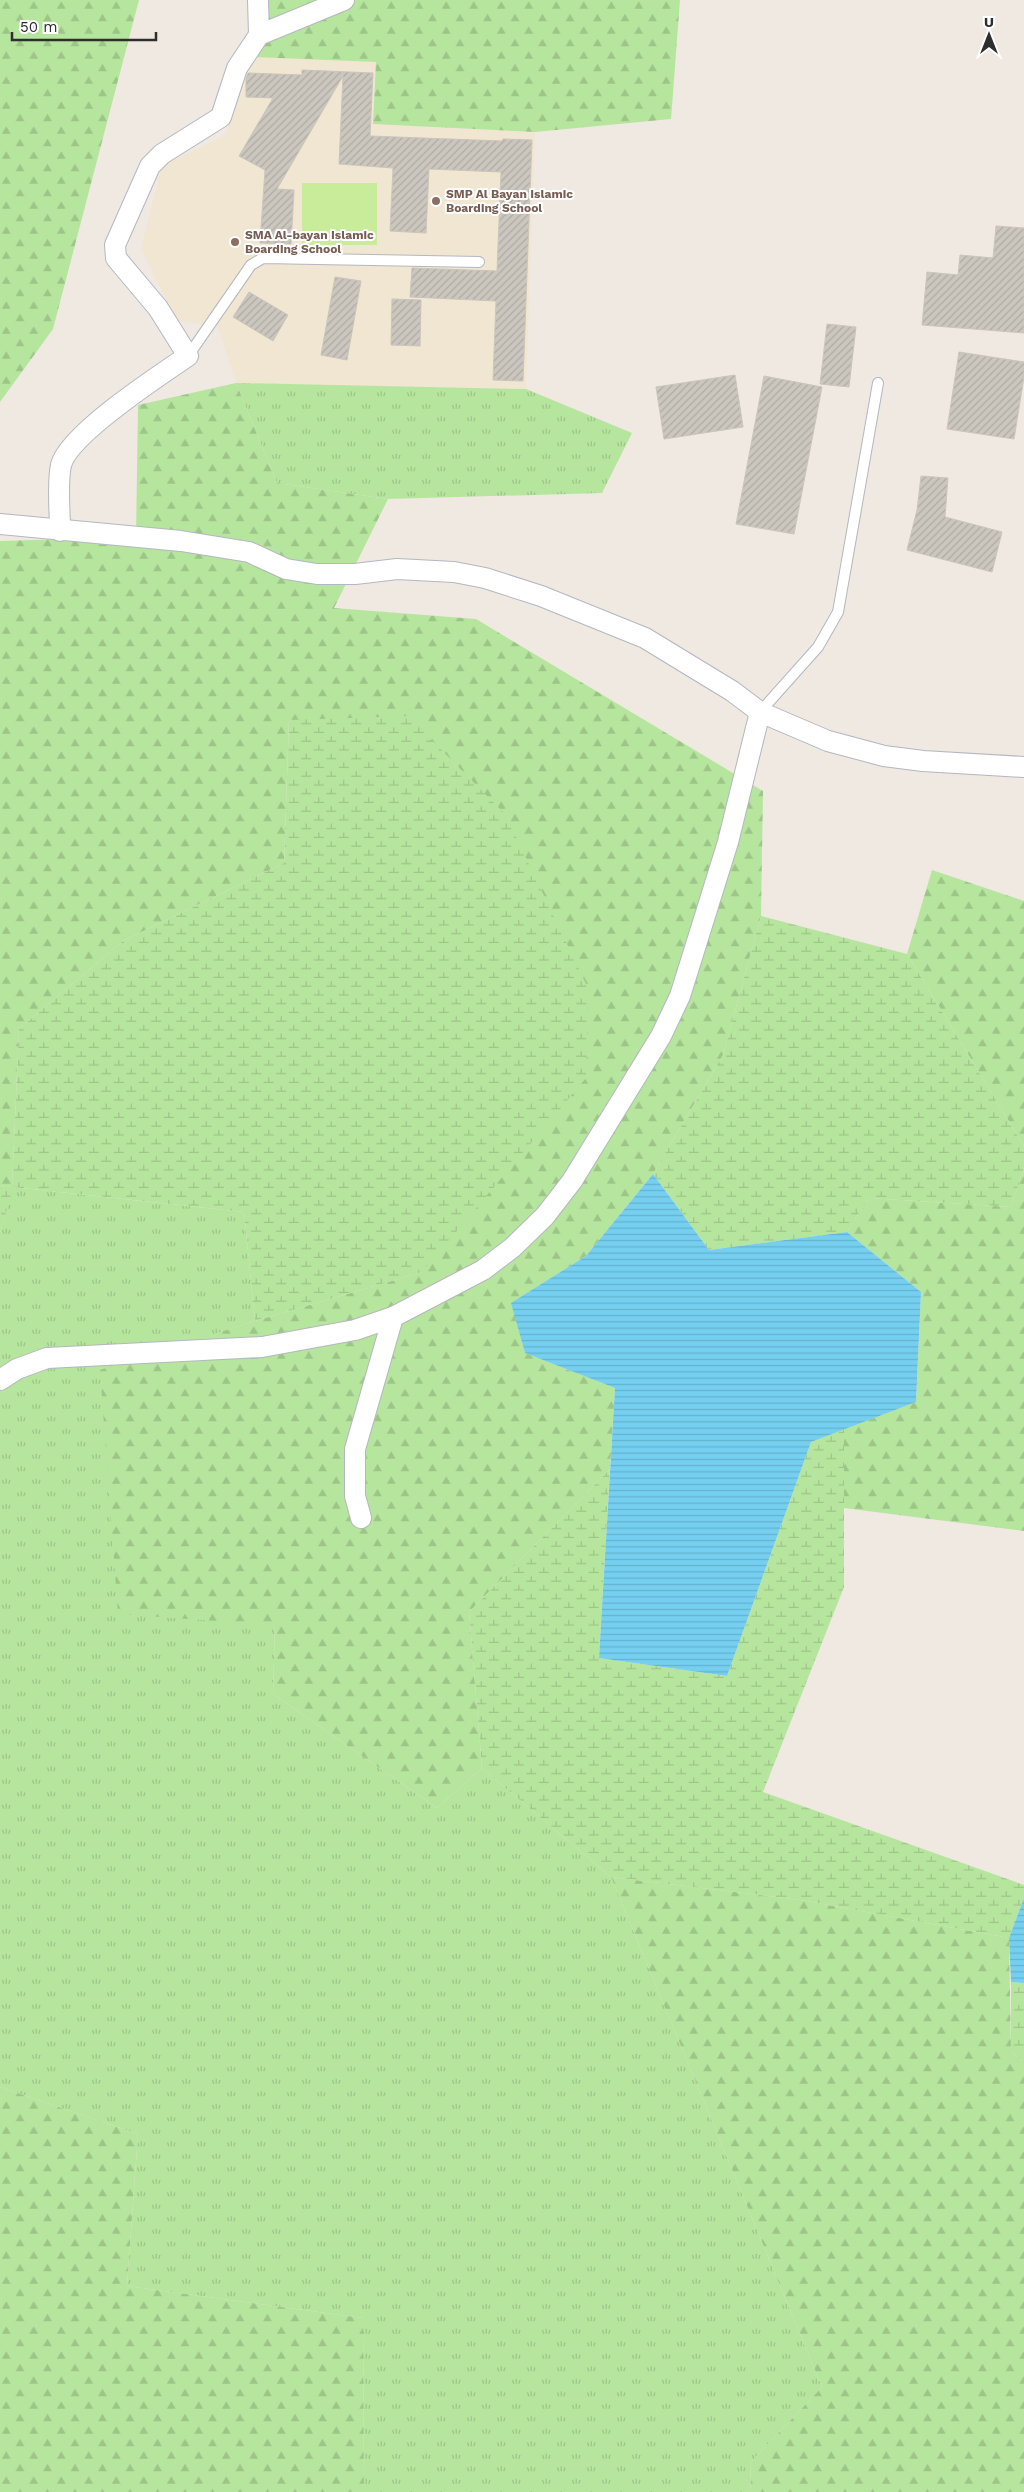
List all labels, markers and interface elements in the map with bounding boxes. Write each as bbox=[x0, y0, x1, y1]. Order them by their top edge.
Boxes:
scale bar bbox=[12, 10, 156, 42]
north arrow bbox=[964, 10, 1014, 60]
text: U bbox=[984, 14, 994, 30]
text: 50 m bbox=[20, 18, 57, 36]
place label: SMP Al Bayan Islamic Boarding School bbox=[446, 187, 573, 215]
marker: SMP Al Bayan Islamic Boarding School bbox=[430, 195, 442, 207]
place label: SMA Al-bayan Islamic Boarding School bbox=[245, 228, 374, 256]
marker: SMA Al-bayan Islamic Boarding School bbox=[229, 236, 241, 248]

